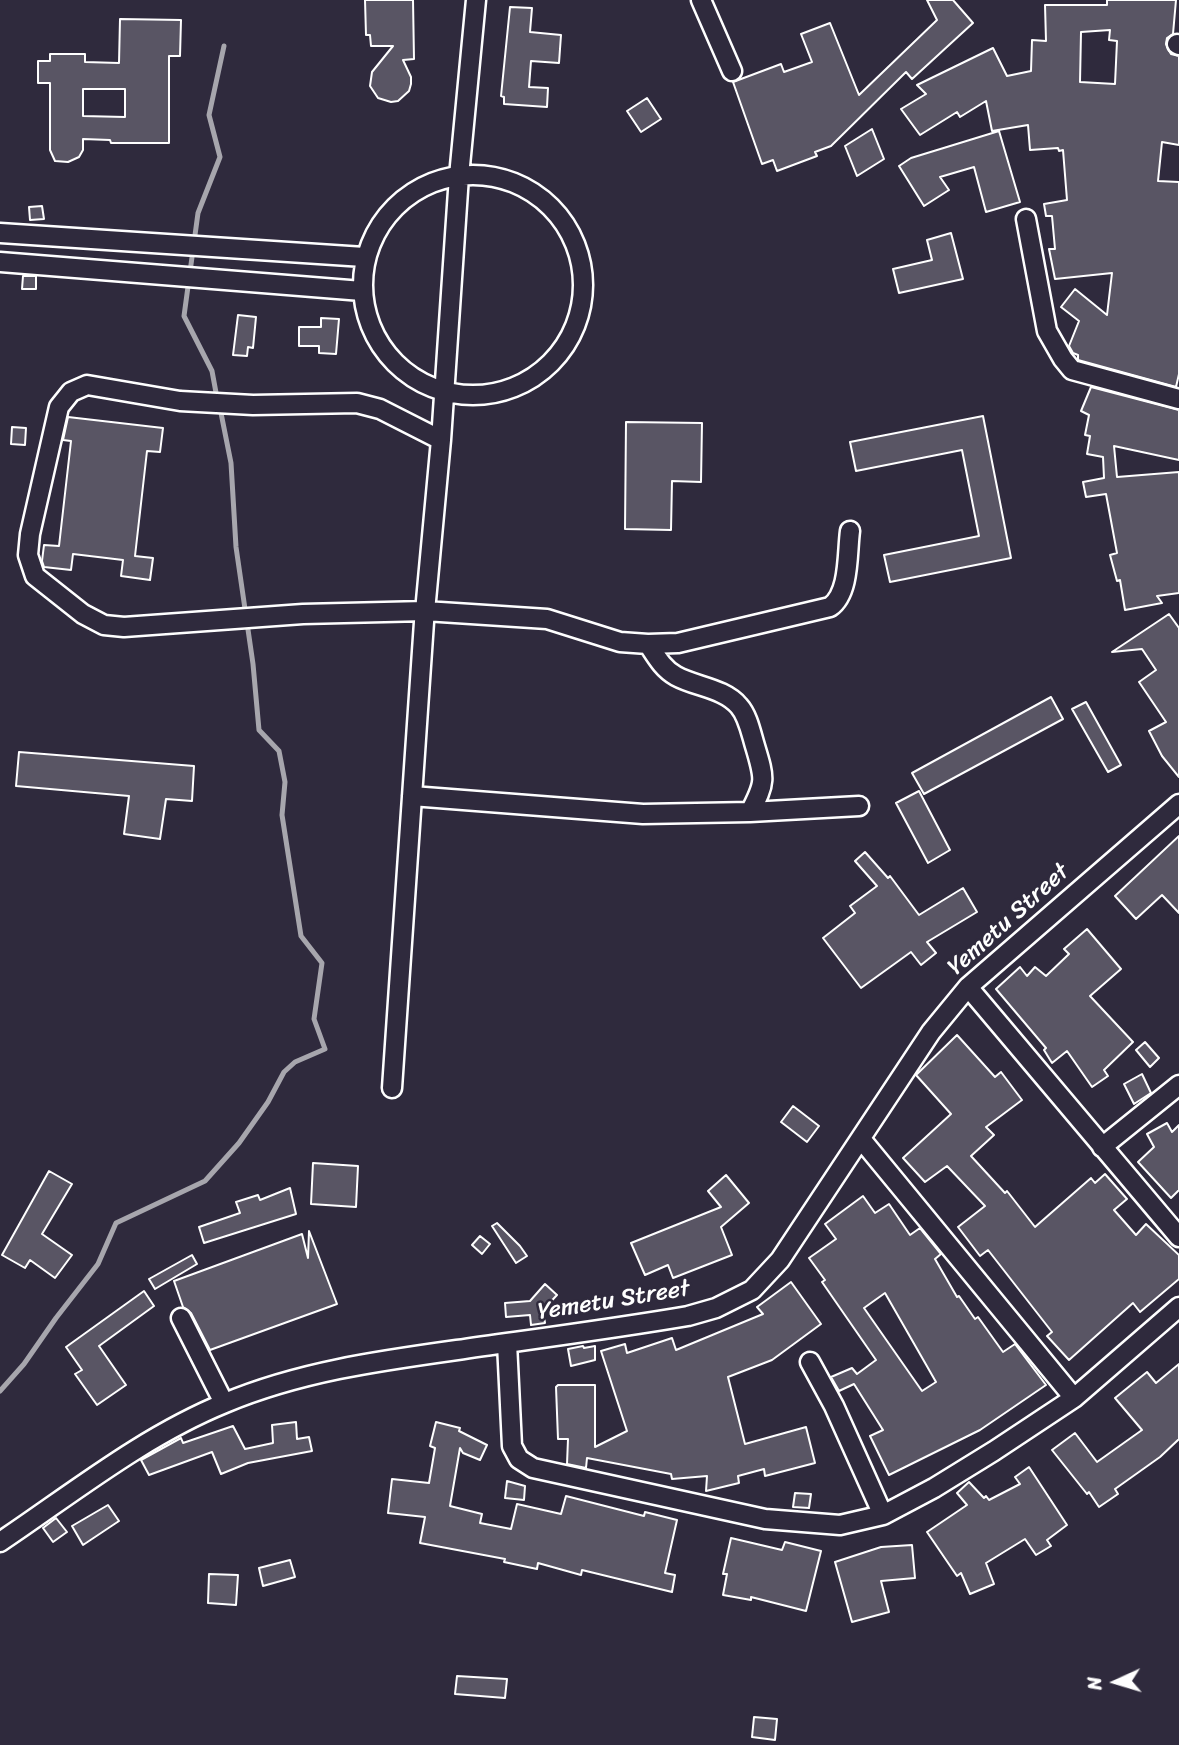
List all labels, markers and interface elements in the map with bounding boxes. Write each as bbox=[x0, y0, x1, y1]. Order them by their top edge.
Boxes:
street label: Yemetu Street bbox=[942, 858, 1076, 982]
street label: Yemetu Street bbox=[536, 1275, 692, 1327]
north arrow bbox=[1081, 1647, 1151, 1717]
text: N bbox=[1078, 1676, 1111, 1691]

